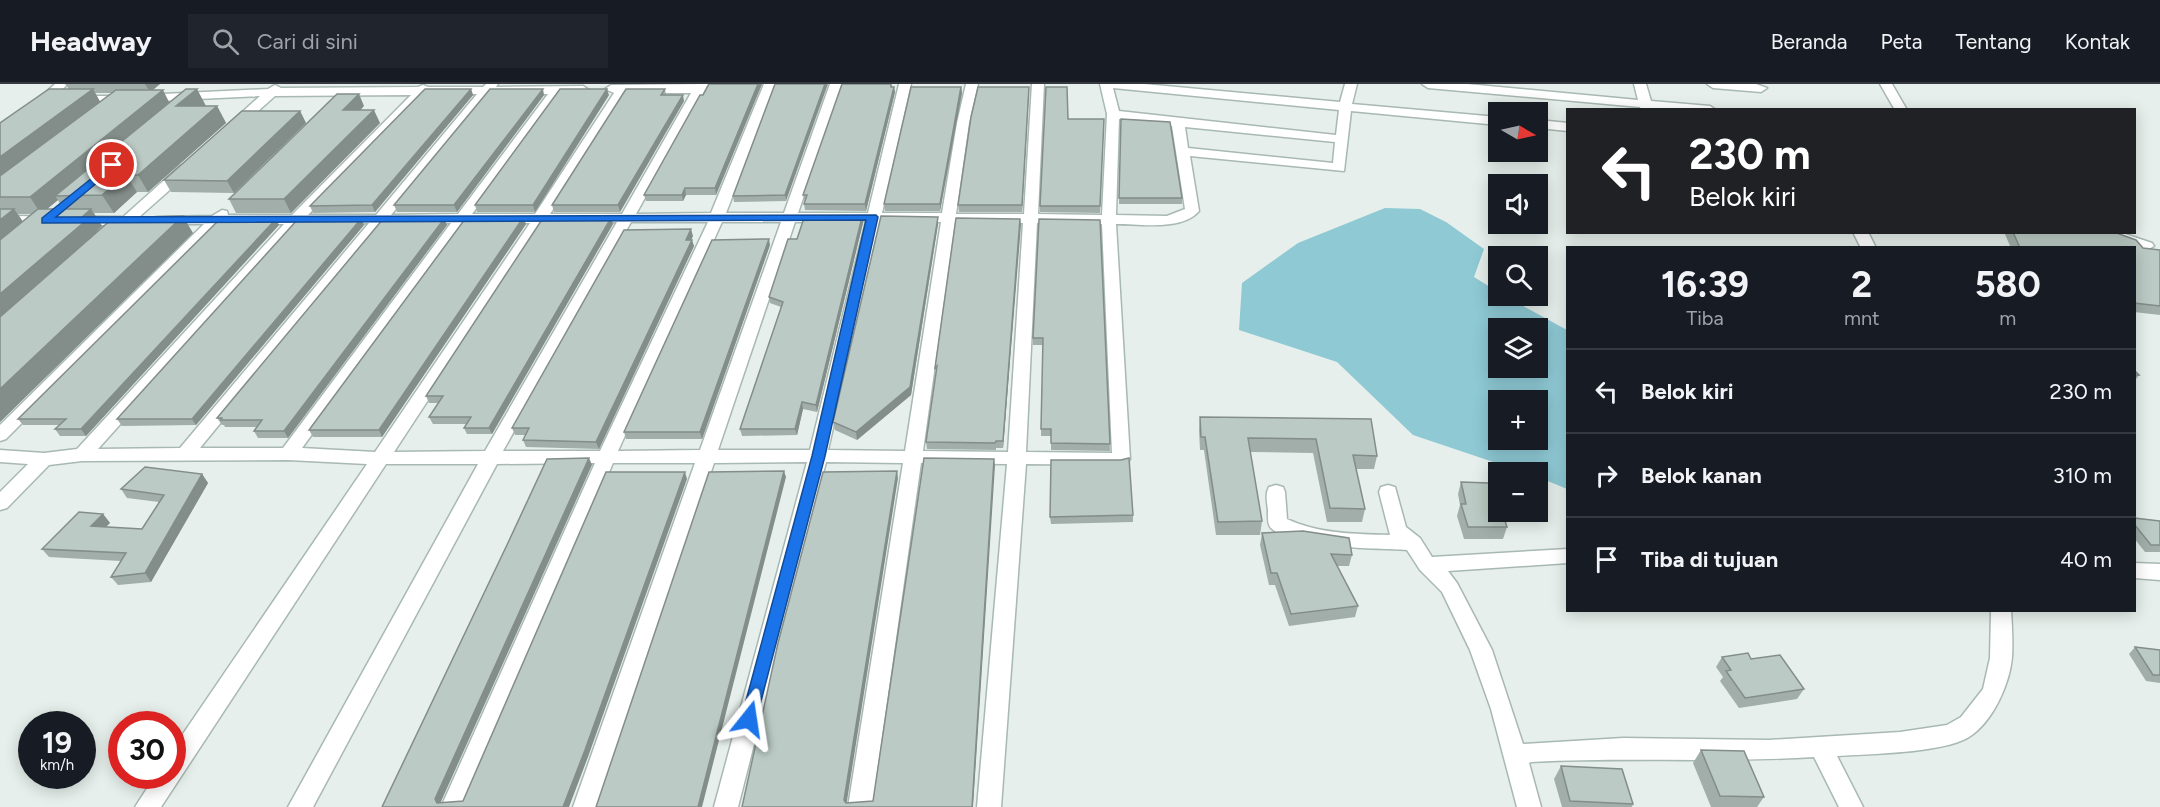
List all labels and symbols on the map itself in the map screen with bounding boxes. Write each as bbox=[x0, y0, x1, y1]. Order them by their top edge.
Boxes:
north arrow bbox=[1488, 102, 1548, 162]
pin bbox=[86, 139, 137, 190]
position arrow bbox=[717, 687, 781, 751]
speed limit sign: 30 bbox=[108, 711, 186, 789]

